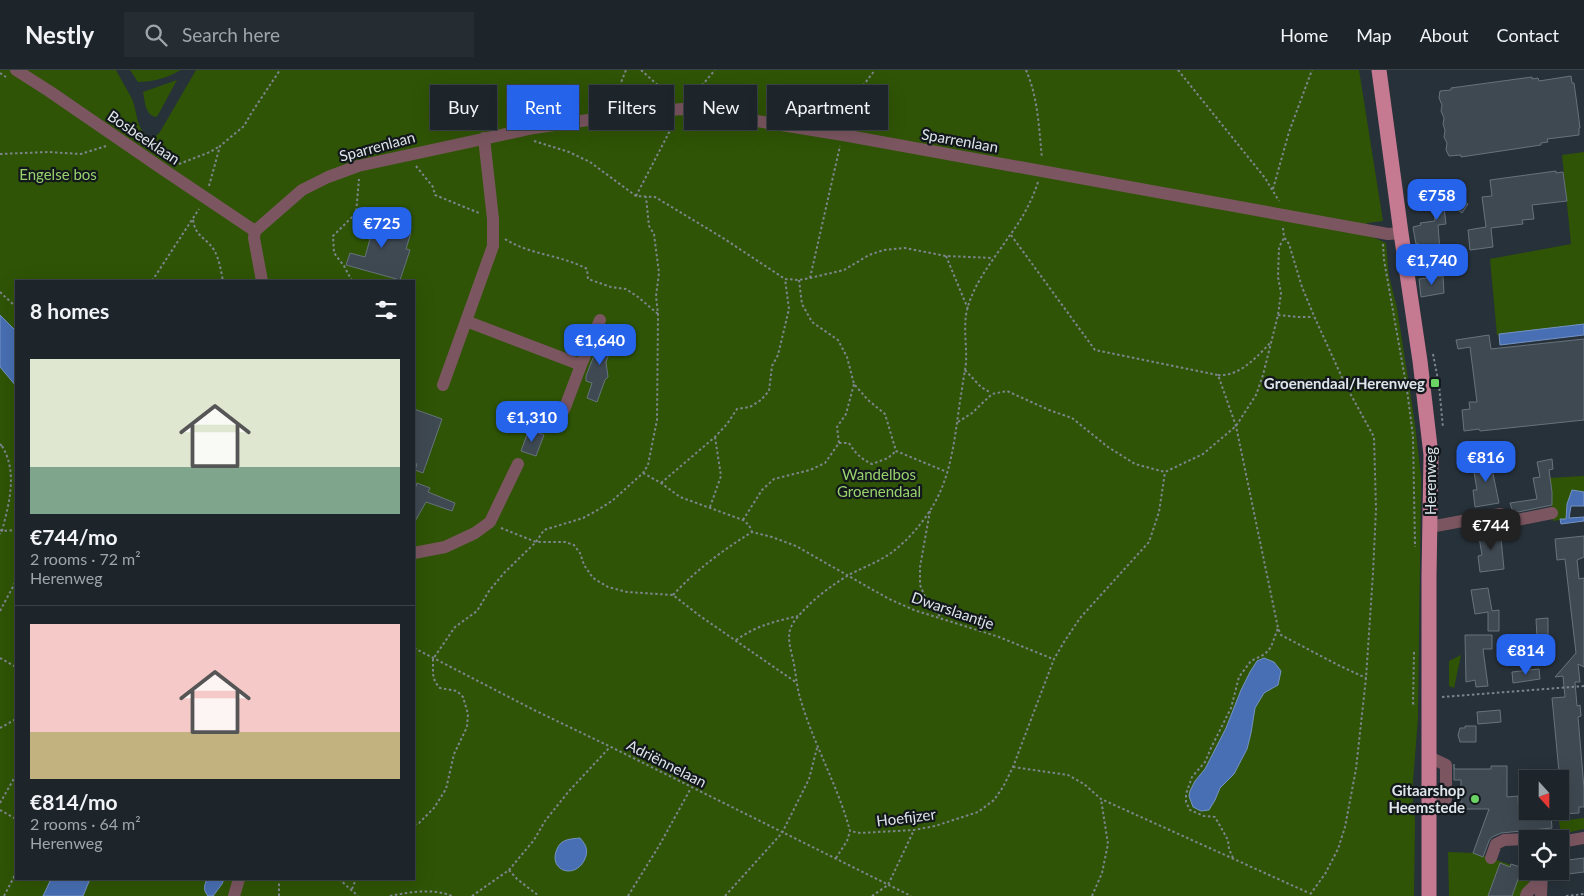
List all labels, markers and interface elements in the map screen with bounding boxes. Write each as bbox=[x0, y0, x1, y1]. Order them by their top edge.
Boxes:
search box bbox=[124, 12, 474, 57]
text: Nestly bbox=[25, 20, 94, 49]
icon: search bbox=[142, 21, 170, 49]
text: Search here bbox=[182, 23, 280, 46]
text: Home bbox=[1280, 24, 1328, 46]
text: Map bbox=[1356, 24, 1392, 46]
text: About bbox=[1420, 24, 1469, 46]
text: Contact bbox=[1497, 24, 1559, 46]
chip: Buy bbox=[430, 85, 497, 130]
chip: Rent bbox=[507, 85, 579, 130]
chip: Filters bbox=[589, 85, 674, 130]
chip: New bbox=[684, 85, 757, 130]
chip: Apartment bbox=[767, 85, 888, 130]
street label: Bosbeeklaan bbox=[104, 106, 184, 168]
street label: Sparrenlaan bbox=[920, 124, 1000, 156]
street label: Sparrenlaan bbox=[337, 127, 417, 165]
park label: Engelse bos bbox=[19, 165, 97, 183]
pin: €758 bbox=[1407, 178, 1467, 221]
text: €758 bbox=[1418, 185, 1456, 204]
pin: €725 bbox=[352, 206, 412, 249]
text: €725 bbox=[363, 213, 401, 232]
pin: €1,740 bbox=[1391, 244, 1473, 286]
text: €1,740 bbox=[1407, 250, 1457, 269]
icon: filters bbox=[372, 296, 400, 324]
text: 8 homes bbox=[30, 298, 109, 323]
pin: €1,640 bbox=[559, 324, 641, 366]
text: €1,640 bbox=[575, 330, 625, 349]
place label: Groenendaal/Herenweg bbox=[1264, 374, 1425, 392]
marker: Groenendaal/Herenweg bbox=[1429, 377, 1441, 389]
icon: home bbox=[170, 391, 260, 481]
pin: €1,310 bbox=[491, 400, 573, 443]
text: €1,310 bbox=[507, 407, 557, 426]
pin: €816 bbox=[1456, 440, 1516, 483]
street label: Herenweg bbox=[1421, 447, 1439, 515]
text: €816 bbox=[1467, 447, 1505, 466]
park label: Wandelbos Groenendaal bbox=[837, 465, 921, 500]
pin: €744 bbox=[1461, 508, 1521, 551]
text: €744 bbox=[1472, 515, 1510, 534]
text: €744/mo bbox=[30, 524, 118, 549]
text: 2 rooms · 72 m² bbox=[30, 549, 141, 568]
text: Herenweg bbox=[30, 568, 102, 587]
street label: Dwarslaantje bbox=[909, 587, 997, 633]
pin: €814 bbox=[1496, 634, 1556, 676]
text: €814 bbox=[1507, 640, 1545, 659]
icon: home bbox=[170, 657, 260, 747]
street label: Adriënnelaan bbox=[624, 735, 710, 791]
north arrow bbox=[1519, 770, 1569, 820]
map controls bbox=[1519, 770, 1569, 880]
place label: Gitaarshop Heemstede bbox=[1388, 781, 1465, 816]
text: €814/mo bbox=[30, 789, 118, 814]
marker: Gitaarshop Heemstede bbox=[1469, 793, 1481, 805]
street label: Hoefijzer bbox=[875, 804, 937, 830]
text: 2 rooms · 64 m² bbox=[30, 814, 141, 833]
button: locate bbox=[1519, 830, 1569, 880]
text: Herenweg bbox=[30, 833, 102, 852]

